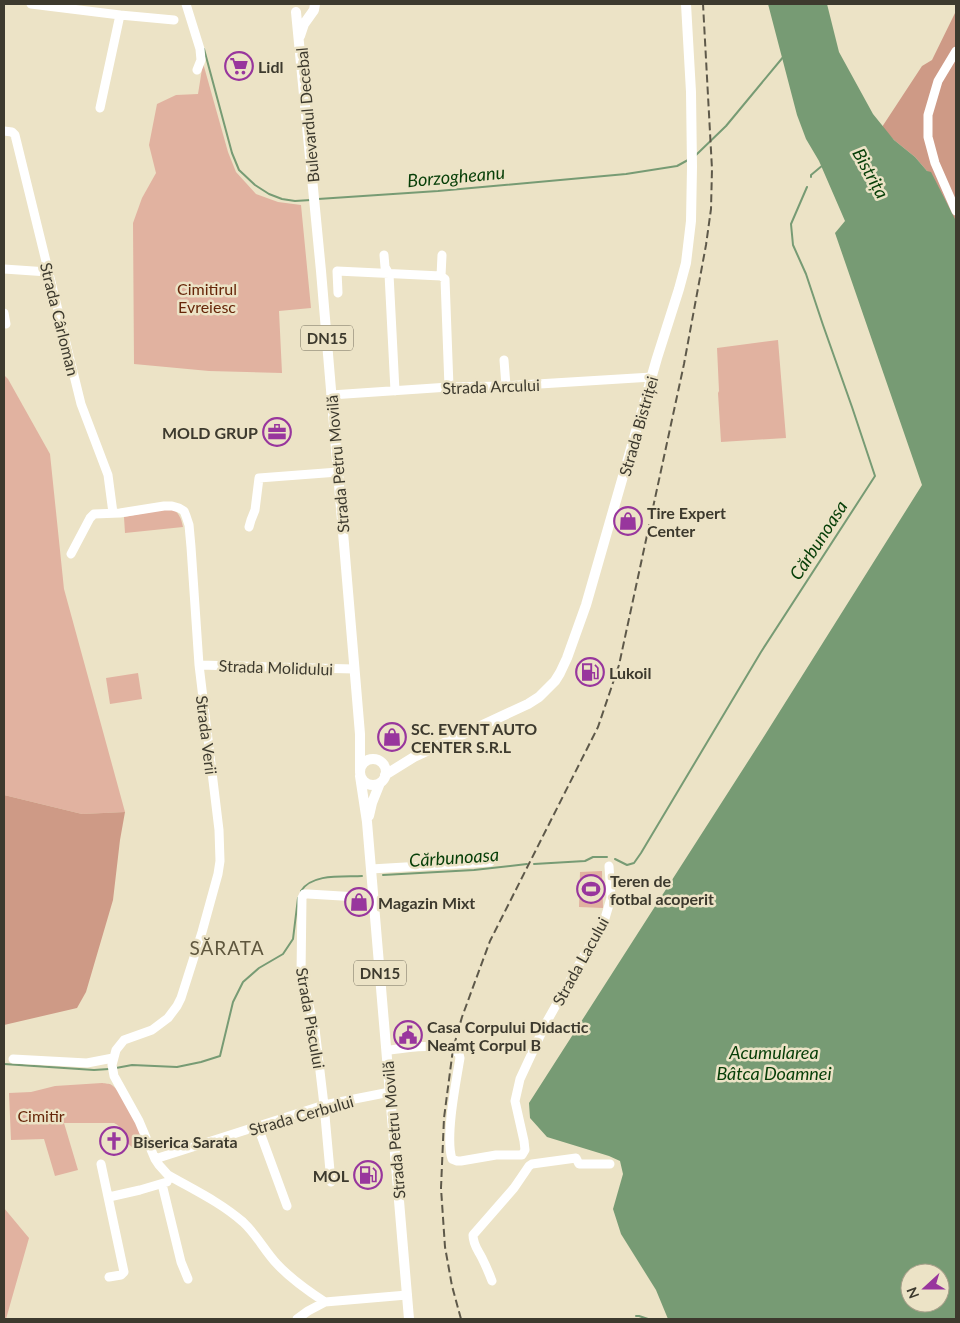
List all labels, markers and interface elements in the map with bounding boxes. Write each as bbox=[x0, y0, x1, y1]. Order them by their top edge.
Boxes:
street label: Bulevardul Decebal bbox=[292, 47, 322, 183]
supermarket icon: Lidl bbox=[224, 51, 254, 81]
place label: Lidl bbox=[258, 57, 283, 76]
water label: Bistrița bbox=[848, 144, 894, 202]
water label: Borzogheanu bbox=[406, 161, 506, 191]
street label: Strada Cârloman bbox=[37, 260, 83, 378]
park label: Cimitirul Evreiesc bbox=[177, 279, 237, 316]
road number: DN15 bbox=[301, 326, 353, 350]
street label: Strada Bistriței bbox=[615, 374, 661, 478]
street label: Strada Arcului bbox=[442, 375, 540, 397]
street label: Strada Petru Movilă bbox=[322, 394, 352, 534]
office icon: MOLD GRUP bbox=[262, 417, 292, 447]
place label: MOLD GRUP bbox=[162, 423, 258, 442]
water label: Cărbunoasa bbox=[784, 496, 852, 584]
place label: Tire Expert Center bbox=[647, 503, 726, 540]
shop icon: Tire Expert Center bbox=[613, 506, 643, 536]
street label: Strada Molidului bbox=[218, 656, 334, 678]
fuel station icon: Lukoil bbox=[575, 657, 605, 687]
place label: Lukoil bbox=[609, 663, 651, 682]
street label: Strada Verii bbox=[193, 694, 221, 776]
place label: SC. EVENT AUTO CENTER S.R.L bbox=[411, 719, 537, 756]
shop icon: SC. EVENT AUTO CENTER S.R.L bbox=[377, 722, 407, 752]
water label: Cărbunoasa bbox=[408, 843, 500, 871]
place label: Teren de fotbal acoperit bbox=[610, 871, 714, 908]
sports icon: Teren de fotbal acoperit bbox=[576, 874, 606, 904]
shop icon: Magazin Mixt bbox=[344, 887, 374, 917]
place label: Magazin Mixt bbox=[378, 893, 475, 912]
street label: Strada Lacului bbox=[548, 914, 612, 1008]
district label: SĂRATA bbox=[189, 936, 265, 959]
road number: DN15 bbox=[354, 960, 406, 986]
street label: Strada Piscului bbox=[293, 966, 329, 1070]
place label: Casa Corpului Didactic Neamţ Corpul B bbox=[427, 1017, 589, 1054]
public building icon: Casa Corpului Didactic Neamţ Corpul B bbox=[393, 1020, 423, 1050]
water label: Acumularea Bâtca Doamnei bbox=[716, 1041, 832, 1084]
street label: Strada Petru Movilă bbox=[378, 1060, 408, 1200]
street label: Strada Cerbului bbox=[247, 1091, 355, 1139]
park label: Cimitir bbox=[17, 1106, 65, 1125]
church icon: Biserica Sarata bbox=[99, 1126, 129, 1156]
place label: Biserica Sarata bbox=[133, 1132, 238, 1151]
fuel station icon: MOL bbox=[353, 1160, 383, 1190]
place label: MOL bbox=[313, 1166, 350, 1185]
north arrow bbox=[900, 1263, 950, 1313]
text: N bbox=[903, 1285, 922, 1301]

